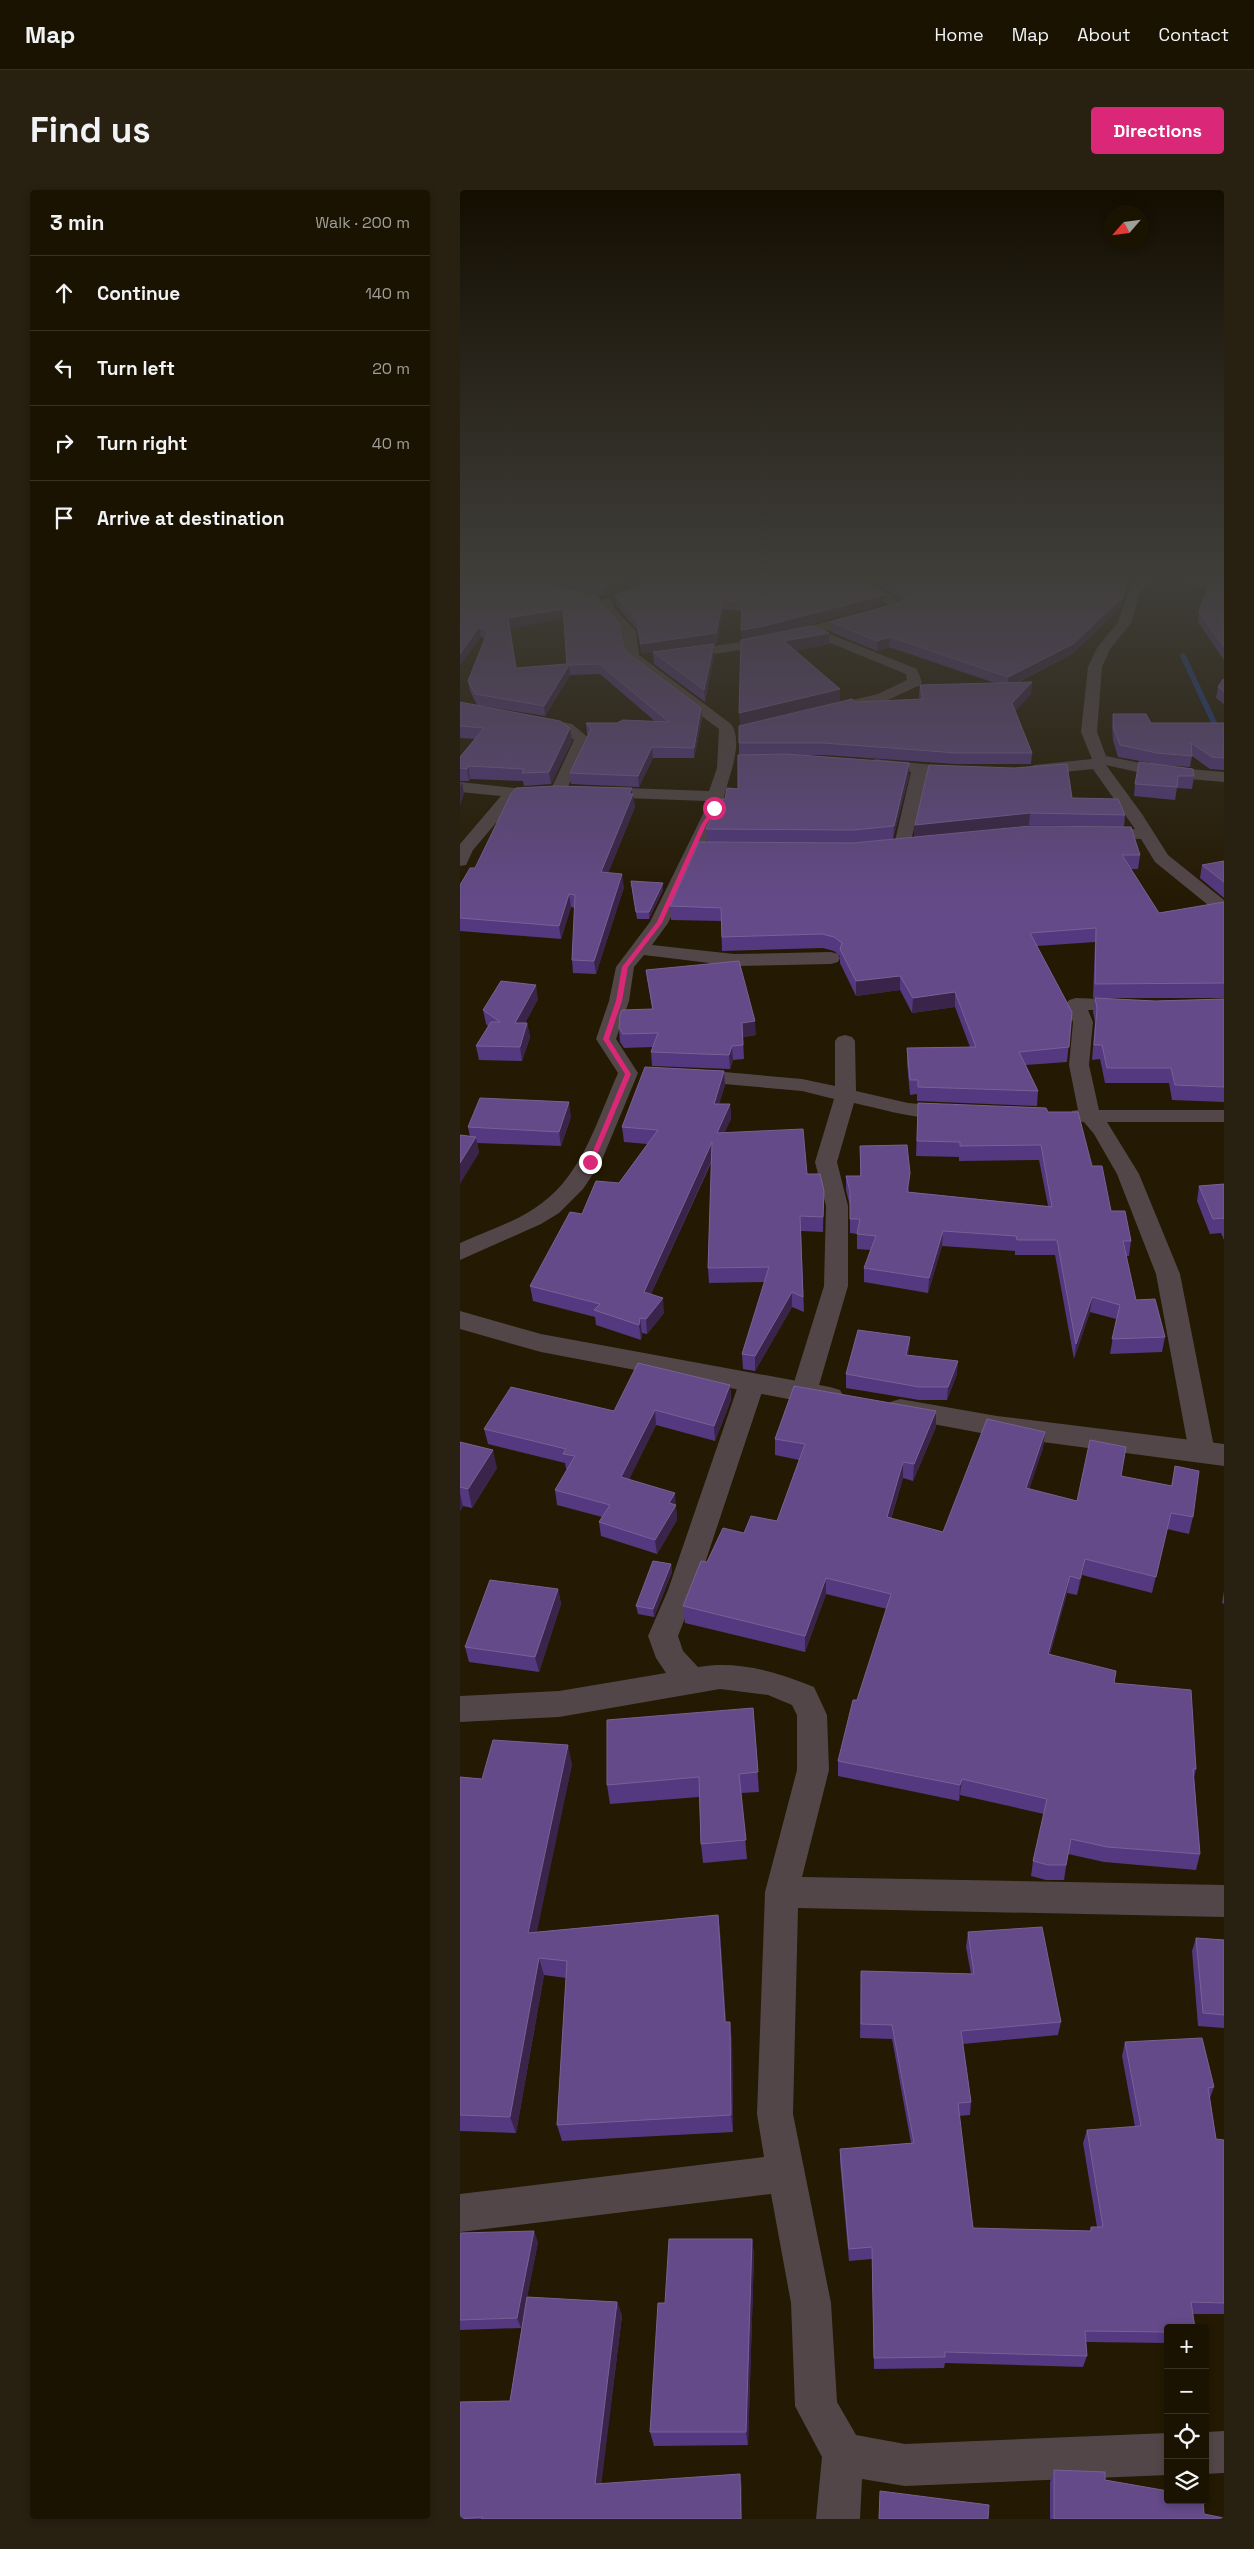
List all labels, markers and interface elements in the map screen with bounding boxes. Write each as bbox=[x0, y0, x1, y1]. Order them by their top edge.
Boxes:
text: Map bbox=[25, 19, 75, 50]
text: Home bbox=[935, 23, 984, 46]
text: Map bbox=[1012, 23, 1049, 46]
text: About bbox=[1077, 23, 1131, 46]
text: Contact bbox=[1159, 23, 1229, 46]
button: Directions bbox=[1091, 107, 1224, 154]
text: Find us bbox=[30, 108, 151, 152]
north arrow bbox=[1104, 205, 1149, 250]
text: 3 min bbox=[50, 209, 105, 236]
text: Walk · 200 m bbox=[315, 212, 410, 233]
icon: ahead bbox=[50, 279, 78, 307]
text: Continue bbox=[97, 281, 180, 306]
text: 140 m bbox=[365, 283, 410, 304]
icon: left bbox=[50, 354, 78, 382]
text: Turn left bbox=[97, 356, 175, 381]
text: 20 m bbox=[372, 358, 410, 379]
icon: right bbox=[50, 429, 78, 457]
text: Turn right bbox=[97, 431, 187, 456]
text: 40 m bbox=[372, 433, 410, 454]
icon: arrive bbox=[50, 504, 78, 532]
text: Arrive at destination bbox=[97, 506, 285, 531]
route start bbox=[703, 797, 726, 820]
route end bbox=[579, 1151, 602, 1174]
map controls bbox=[1164, 2324, 1209, 2504]
button: + bbox=[1164, 2324, 1209, 2369]
button: − bbox=[1164, 2369, 1209, 2414]
button: locate bbox=[1164, 2414, 1209, 2459]
button: layers bbox=[1164, 2459, 1209, 2504]

